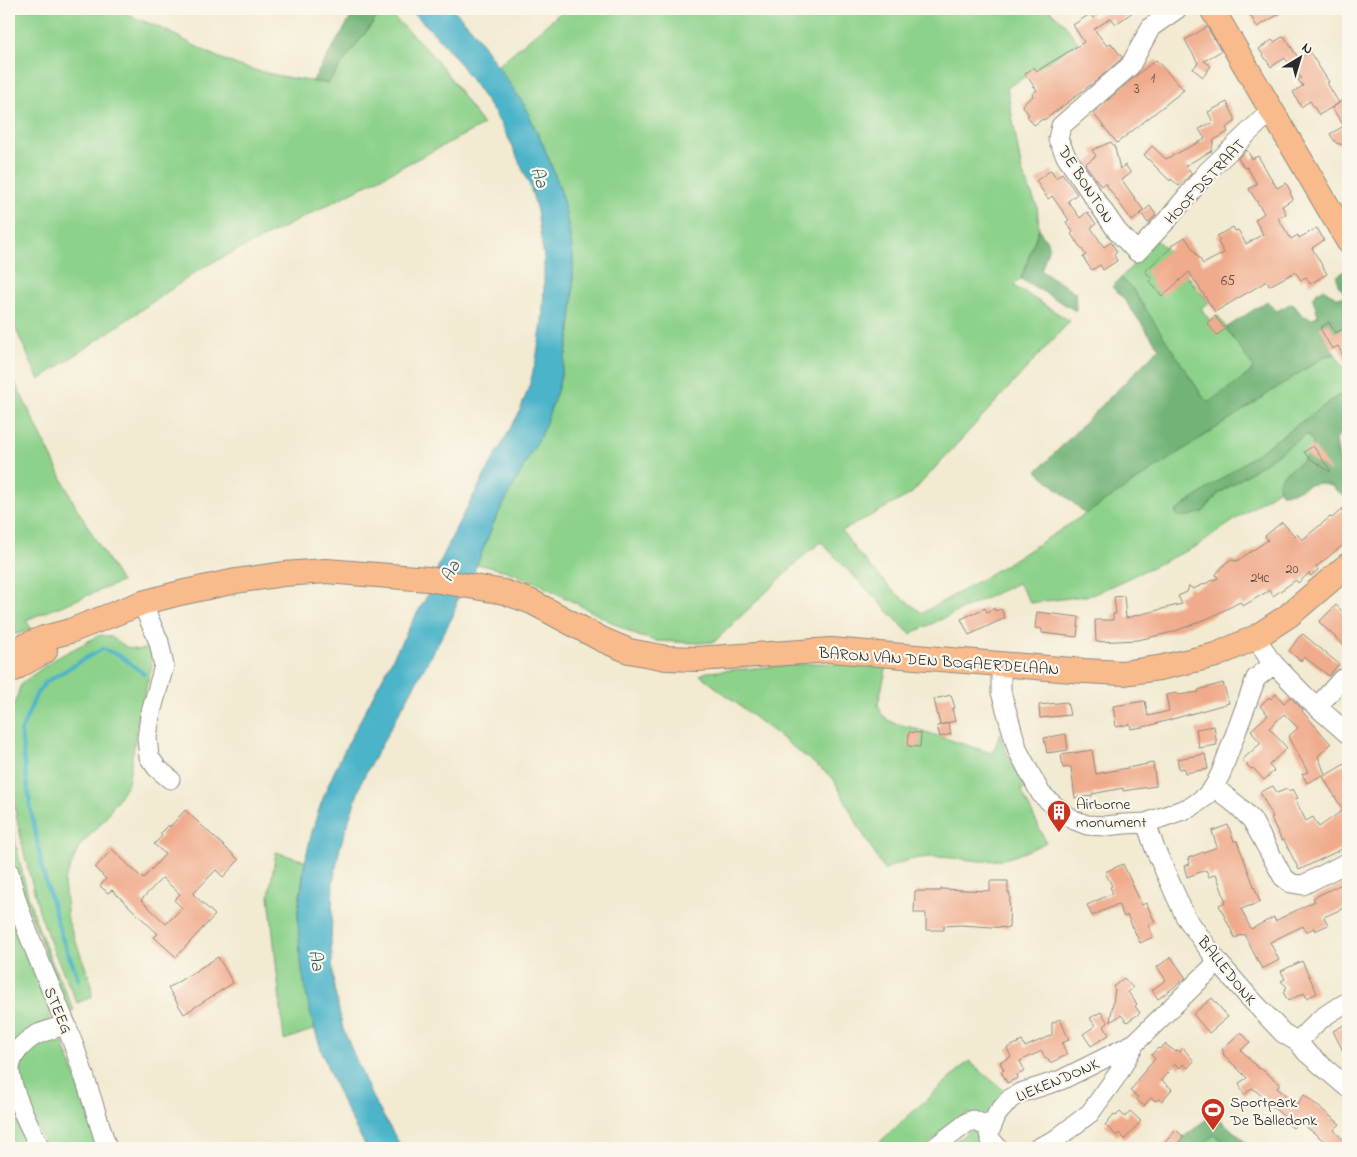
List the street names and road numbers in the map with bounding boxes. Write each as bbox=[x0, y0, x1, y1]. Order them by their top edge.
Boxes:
street label: HOOFDSTRAAT bbox=[1159, 134, 1252, 231]
street label: DE BONTON bbox=[1051, 141, 1119, 229]
street label: BARON VAN DEN BOGAERDELAAN bbox=[817, 642, 1060, 682]
street label: BALLEDONK bbox=[1190, 931, 1262, 1011]
street label: STEEG bbox=[37, 984, 78, 1038]
street label: LIEKENDONK bbox=[1012, 1052, 1103, 1109]

